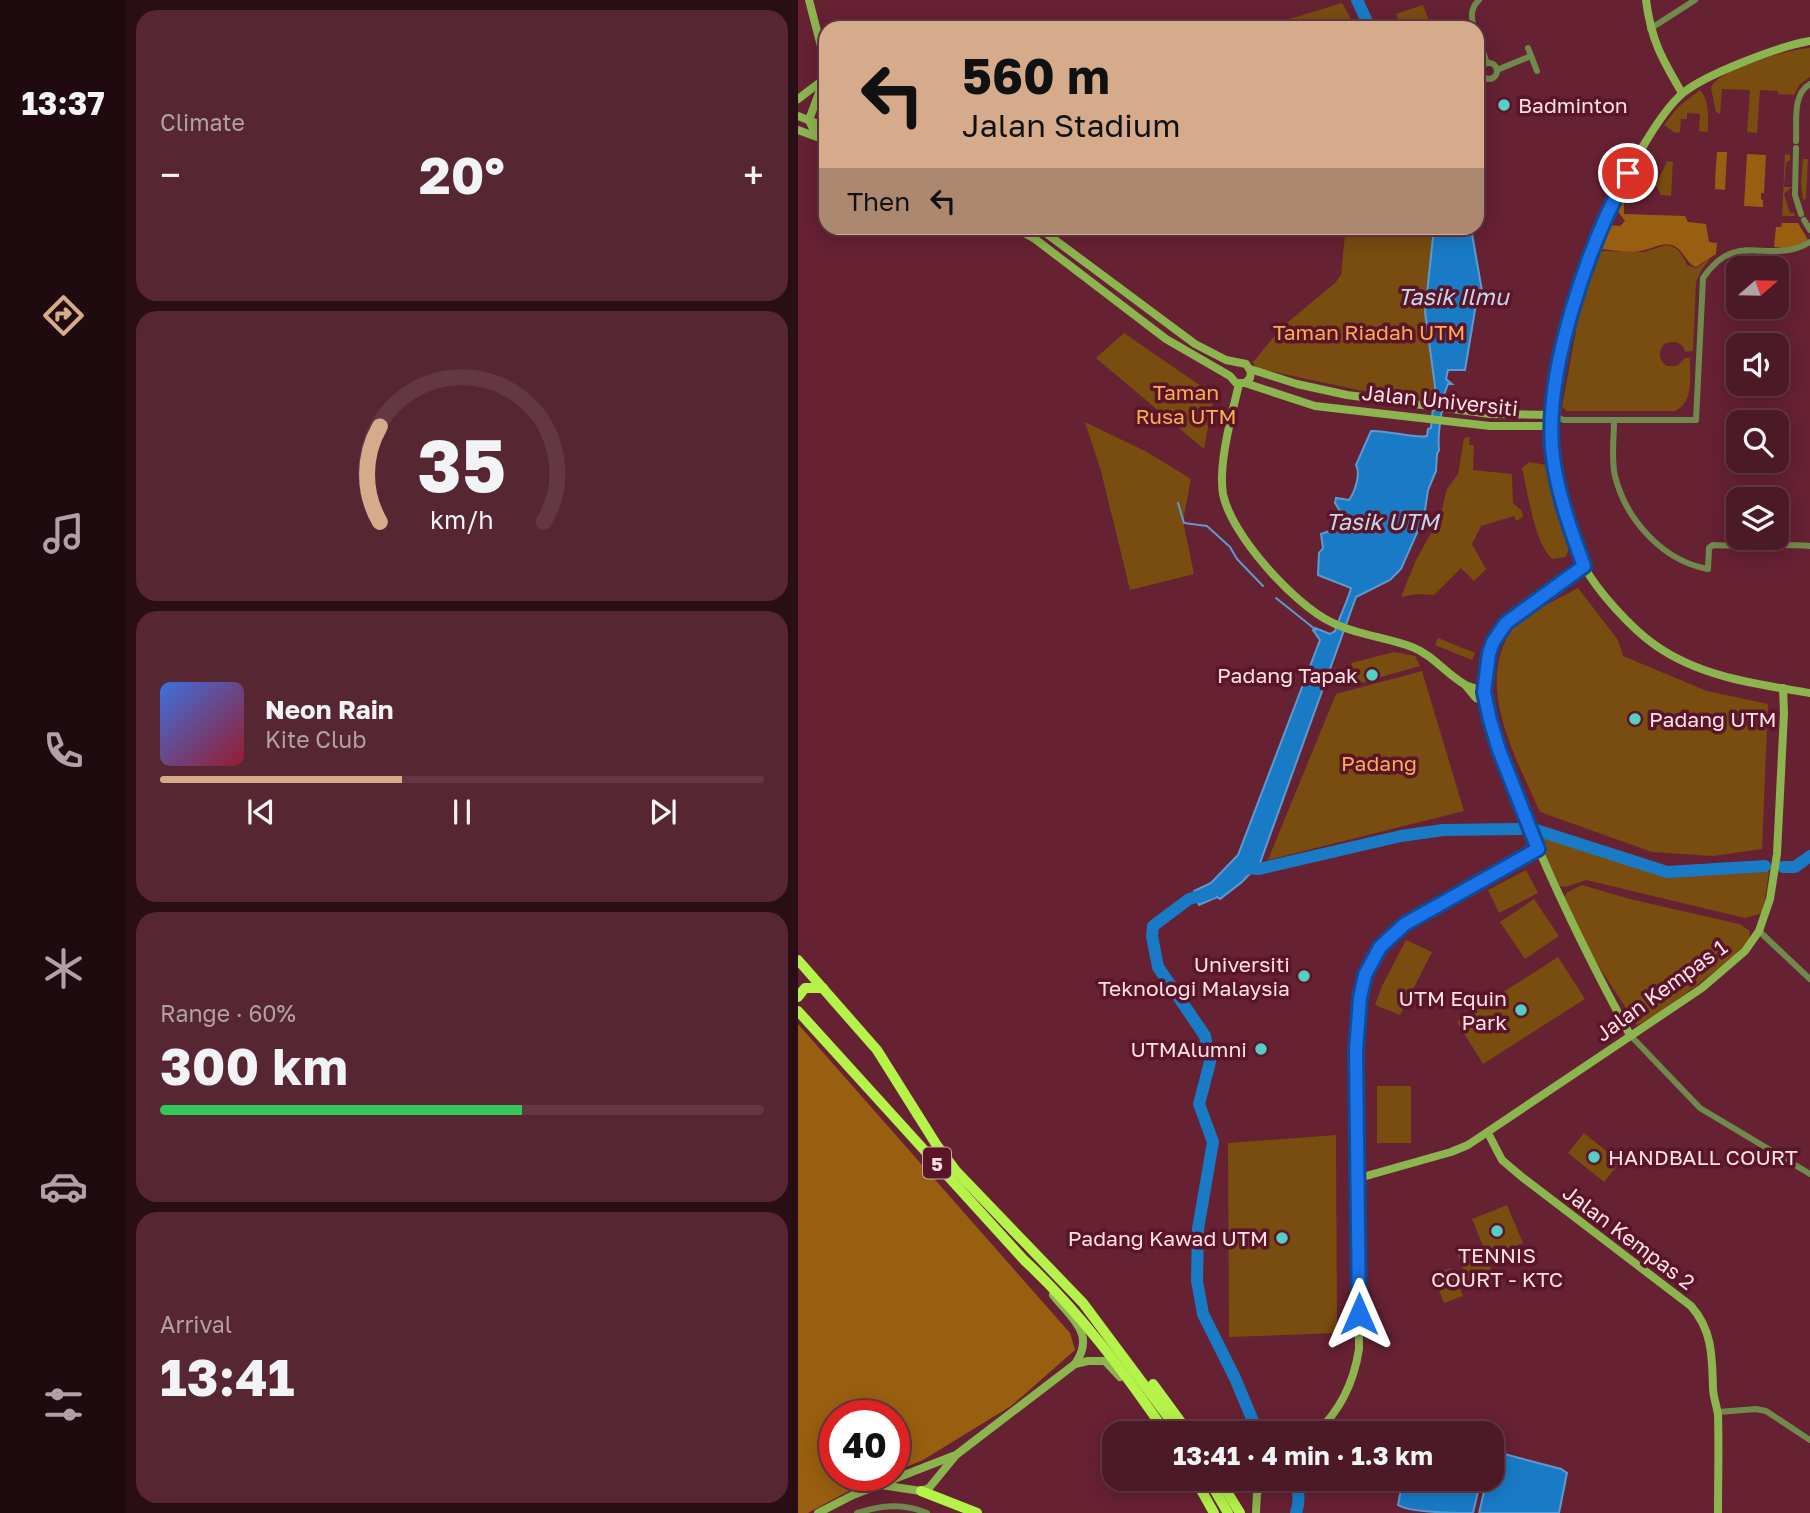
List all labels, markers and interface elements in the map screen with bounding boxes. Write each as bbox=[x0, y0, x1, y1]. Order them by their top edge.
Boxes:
text: 560 m bbox=[962, 46, 1110, 105]
icon: left bbox=[847, 49, 938, 140]
text: 13:37 bbox=[21, 84, 105, 122]
place label: Badminton bbox=[1518, 92, 1628, 118]
marker: Badminton bbox=[1496, 97, 1512, 113]
text: Jalan Stadium bbox=[962, 106, 1181, 144]
text: Climate bbox=[160, 108, 245, 136]
text: 20° bbox=[419, 143, 505, 205]
pin bbox=[1598, 143, 1658, 203]
text: − bbox=[160, 152, 181, 197]
text: + bbox=[743, 152, 764, 197]
icon: arrive bbox=[1609, 154, 1647, 192]
icon: left bbox=[924, 182, 962, 220]
text: Then bbox=[847, 186, 910, 217]
north arrow bbox=[1726, 256, 1788, 318]
map controls bbox=[1726, 256, 1789, 550]
water label: Tasik Ilmu bbox=[1397, 282, 1511, 310]
icon: directions bbox=[39, 291, 88, 340]
park label: Taman Riadah UTM bbox=[1273, 319, 1465, 345]
button: sound bbox=[1726, 333, 1789, 396]
park label: Taman Rusa UTM bbox=[1135, 379, 1237, 429]
street label: Jalan Universiti bbox=[1361, 379, 1519, 421]
button: search bbox=[1726, 410, 1789, 473]
text: 35 bbox=[418, 421, 506, 508]
button: layers bbox=[1726, 487, 1789, 550]
text: km/h bbox=[430, 504, 494, 535]
water label: Tasik UTM bbox=[1325, 507, 1441, 535]
icon: music bbox=[39, 509, 88, 558]
place label: Padang Tapak bbox=[1217, 662, 1358, 688]
marker: Padang Tapak bbox=[1364, 667, 1380, 683]
text: Neon Rain bbox=[265, 694, 394, 725]
place label: Padang UTM bbox=[1649, 706, 1777, 732]
marker: Padang UTM bbox=[1627, 711, 1643, 727]
text: Kite Club bbox=[265, 725, 366, 753]
icon: phone bbox=[39, 726, 88, 775]
park label: Padang bbox=[1341, 750, 1417, 776]
icon: previous bbox=[242, 793, 280, 831]
icon: pause bbox=[443, 793, 481, 831]
icon: next bbox=[644, 793, 682, 831]
street label: Jalan Kempas 1 bbox=[1590, 934, 1732, 1046]
icon: climate bbox=[39, 944, 88, 993]
place label: Universiti Teknologi Malaysia bbox=[1098, 951, 1290, 1001]
marker: Universiti Teknologi Malaysia bbox=[1296, 968, 1312, 984]
place label: UTM Equin Park bbox=[1399, 985, 1507, 1035]
text: Range · 60% bbox=[160, 999, 296, 1027]
marker: UTM Equin Park bbox=[1513, 1002, 1529, 1018]
text: 300 km bbox=[160, 1034, 348, 1096]
place label: UTMAlumni bbox=[1130, 1036, 1247, 1062]
marker: UTMAlumni bbox=[1253, 1041, 1269, 1057]
place label: HANDBALL COURT bbox=[1608, 1144, 1798, 1170]
road number: 5 bbox=[923, 1148, 951, 1178]
marker: HANDBALL COURT bbox=[1586, 1149, 1602, 1165]
icon: car bbox=[39, 1162, 88, 1211]
street label: Jalan Kempas 2 bbox=[1558, 1179, 1700, 1295]
marker: TENNIS COURT - KTC bbox=[1489, 1223, 1505, 1239]
place label: Padang Kawad UTM bbox=[1068, 1225, 1268, 1251]
marker: Padang Kawad UTM bbox=[1274, 1230, 1290, 1246]
place label: TENNIS COURT - KTC bbox=[1431, 1242, 1563, 1292]
position arrow bbox=[1322, 1277, 1396, 1351]
text: Arrival bbox=[160, 1310, 232, 1338]
text: 13:41 bbox=[160, 1345, 294, 1407]
icon: filters bbox=[39, 1380, 88, 1429]
speed limit sign: 40 bbox=[819, 1400, 910, 1491]
text: 13:41 · 4 min · 1.3 km bbox=[1173, 1440, 1433, 1471]

